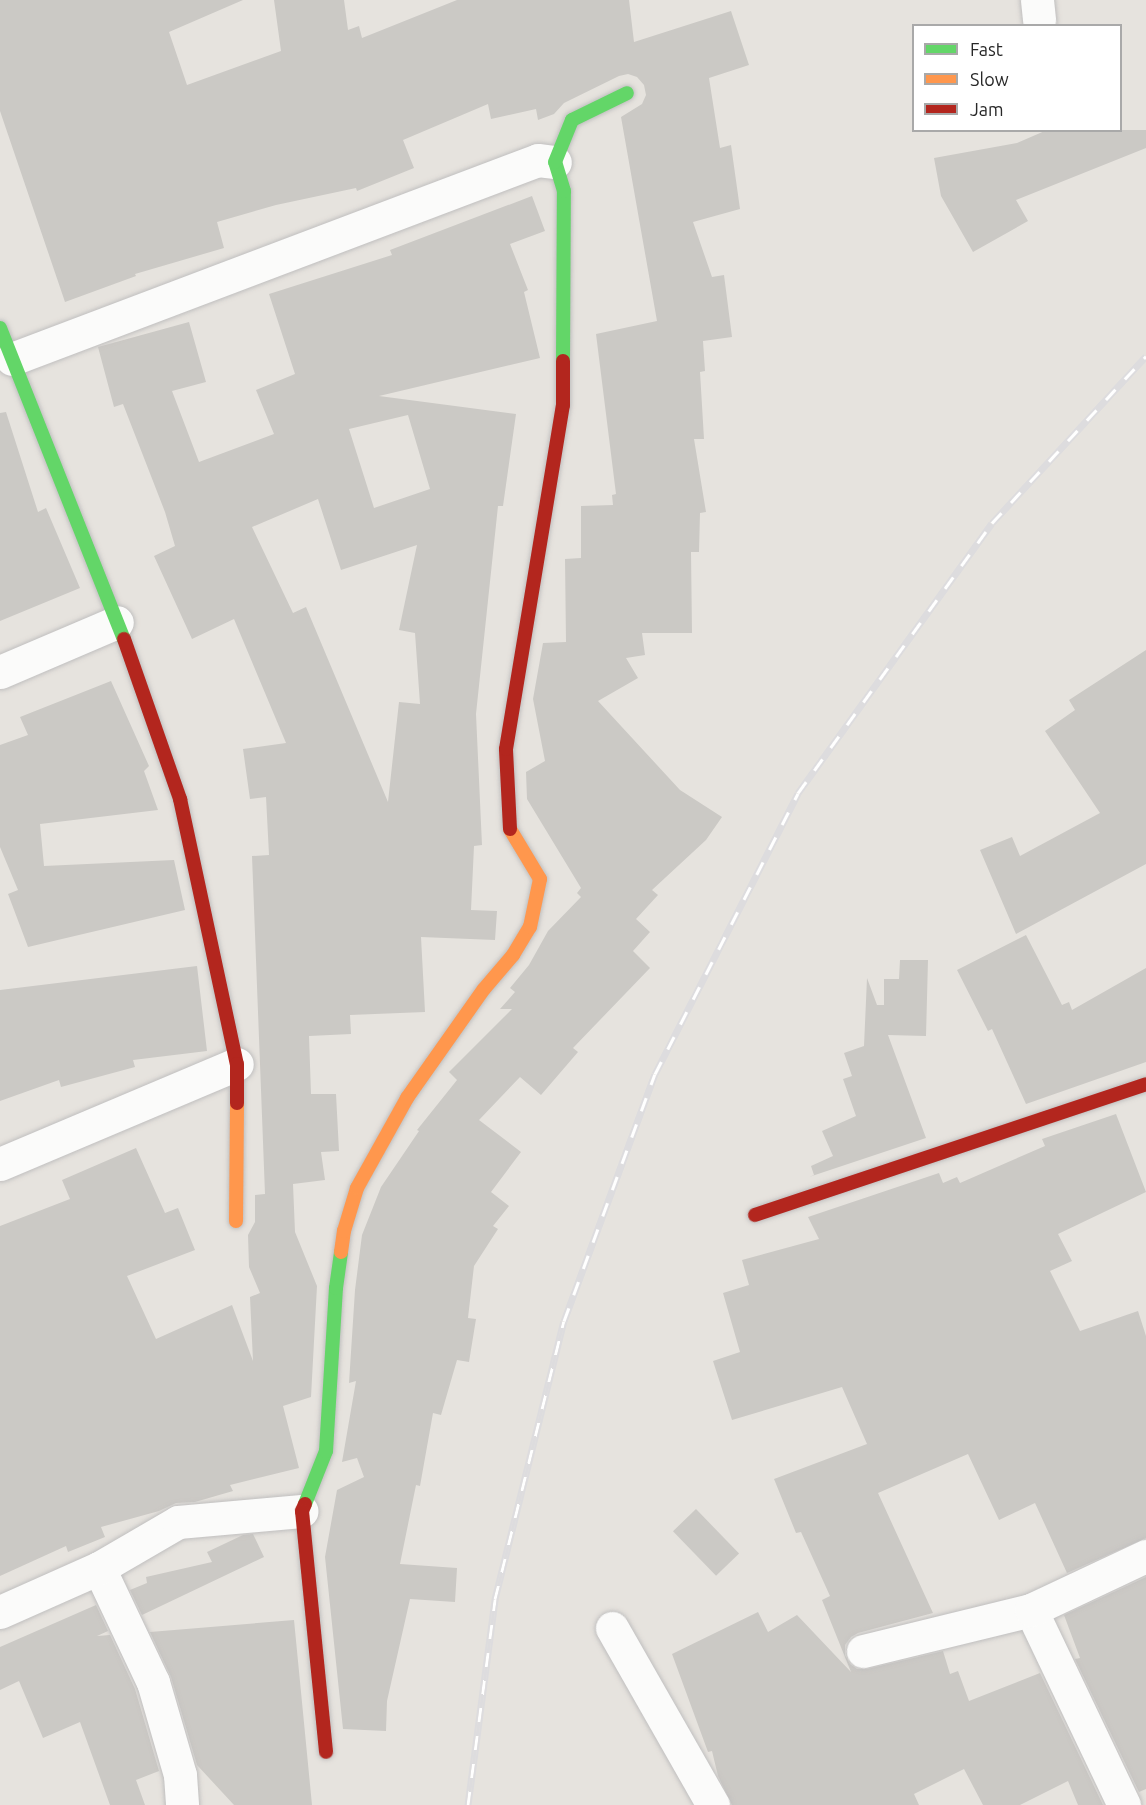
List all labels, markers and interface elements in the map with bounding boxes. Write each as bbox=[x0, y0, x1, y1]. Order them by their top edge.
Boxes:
legend bbox=[912, 24, 1122, 132]
text: Fast bbox=[970, 39, 1003, 59]
text: Slow bbox=[970, 69, 1009, 89]
text: Jam bbox=[970, 99, 1004, 119]

